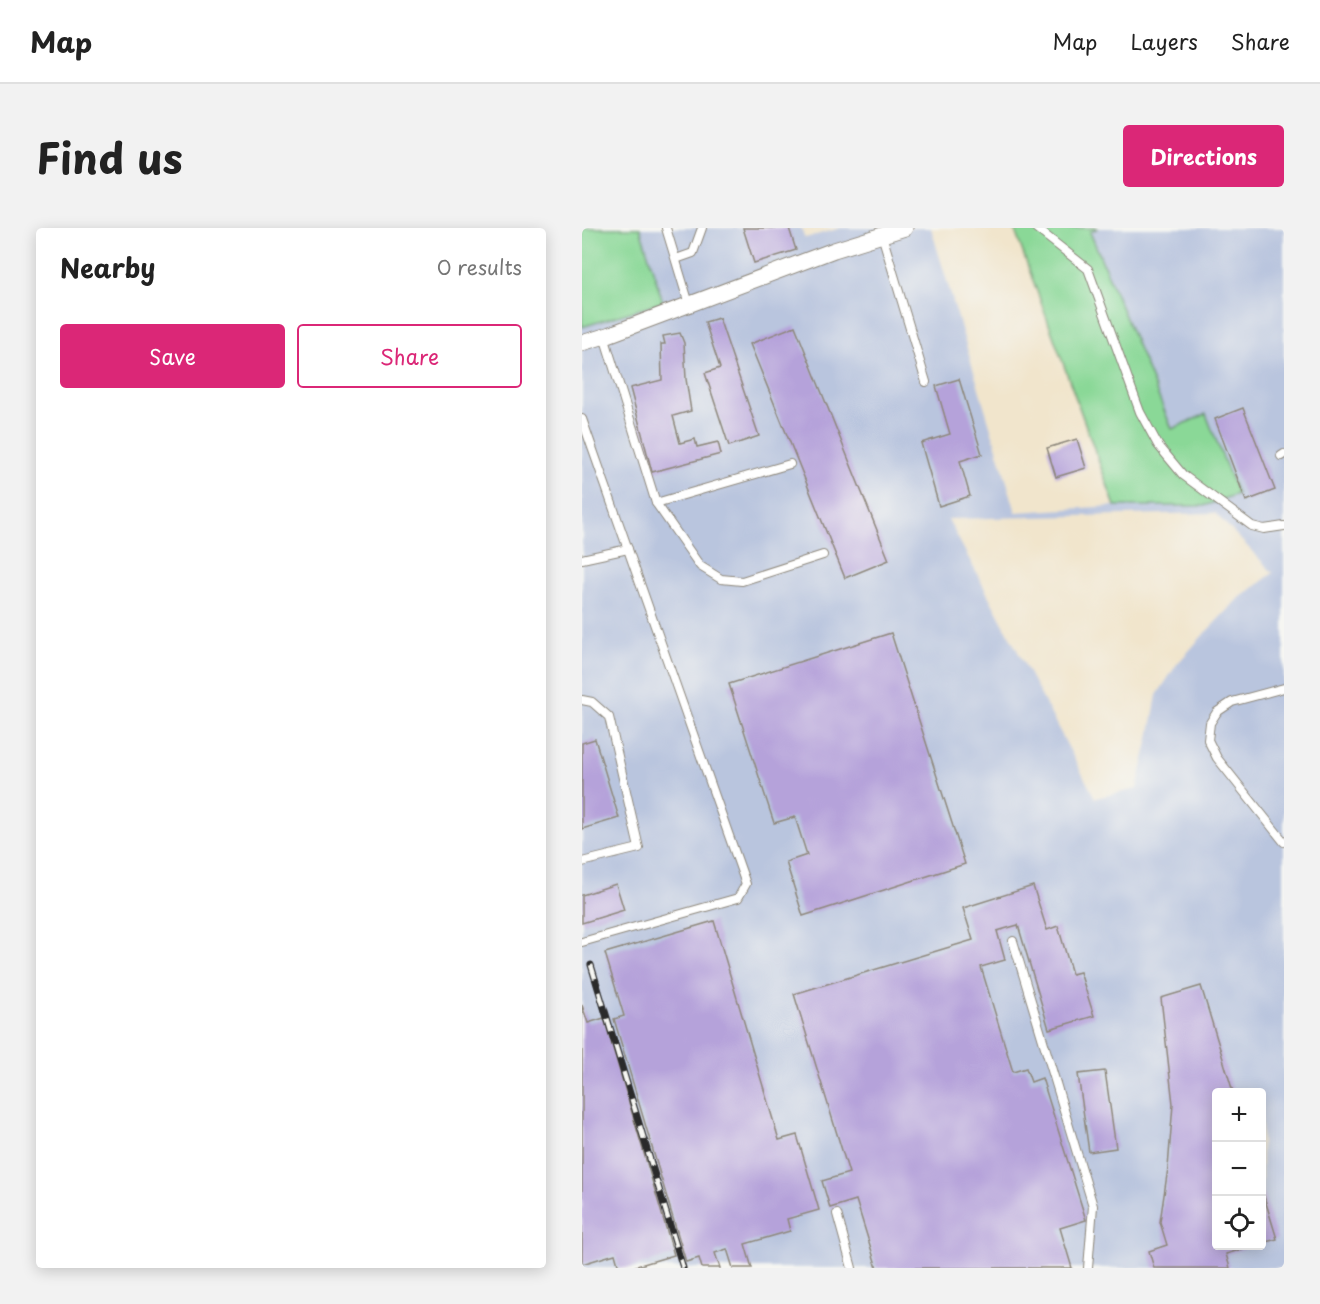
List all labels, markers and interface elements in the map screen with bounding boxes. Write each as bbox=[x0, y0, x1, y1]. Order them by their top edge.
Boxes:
text: Map bbox=[30, 20, 92, 63]
text: Map bbox=[1053, 25, 1097, 57]
text: Layers bbox=[1130, 25, 1198, 57]
text: Share bbox=[1231, 25, 1290, 57]
text: Find us bbox=[36, 125, 183, 188]
button: Directions bbox=[1123, 125, 1284, 187]
text: Nearby bbox=[60, 248, 155, 287]
text: 0 results bbox=[437, 252, 522, 282]
button: Save bbox=[60, 324, 285, 388]
button: Share bbox=[297, 324, 522, 388]
map controls bbox=[1212, 1088, 1266, 1250]
button: + bbox=[1212, 1088, 1266, 1142]
button: − bbox=[1212, 1142, 1266, 1196]
button: locate bbox=[1212, 1196, 1266, 1250]

